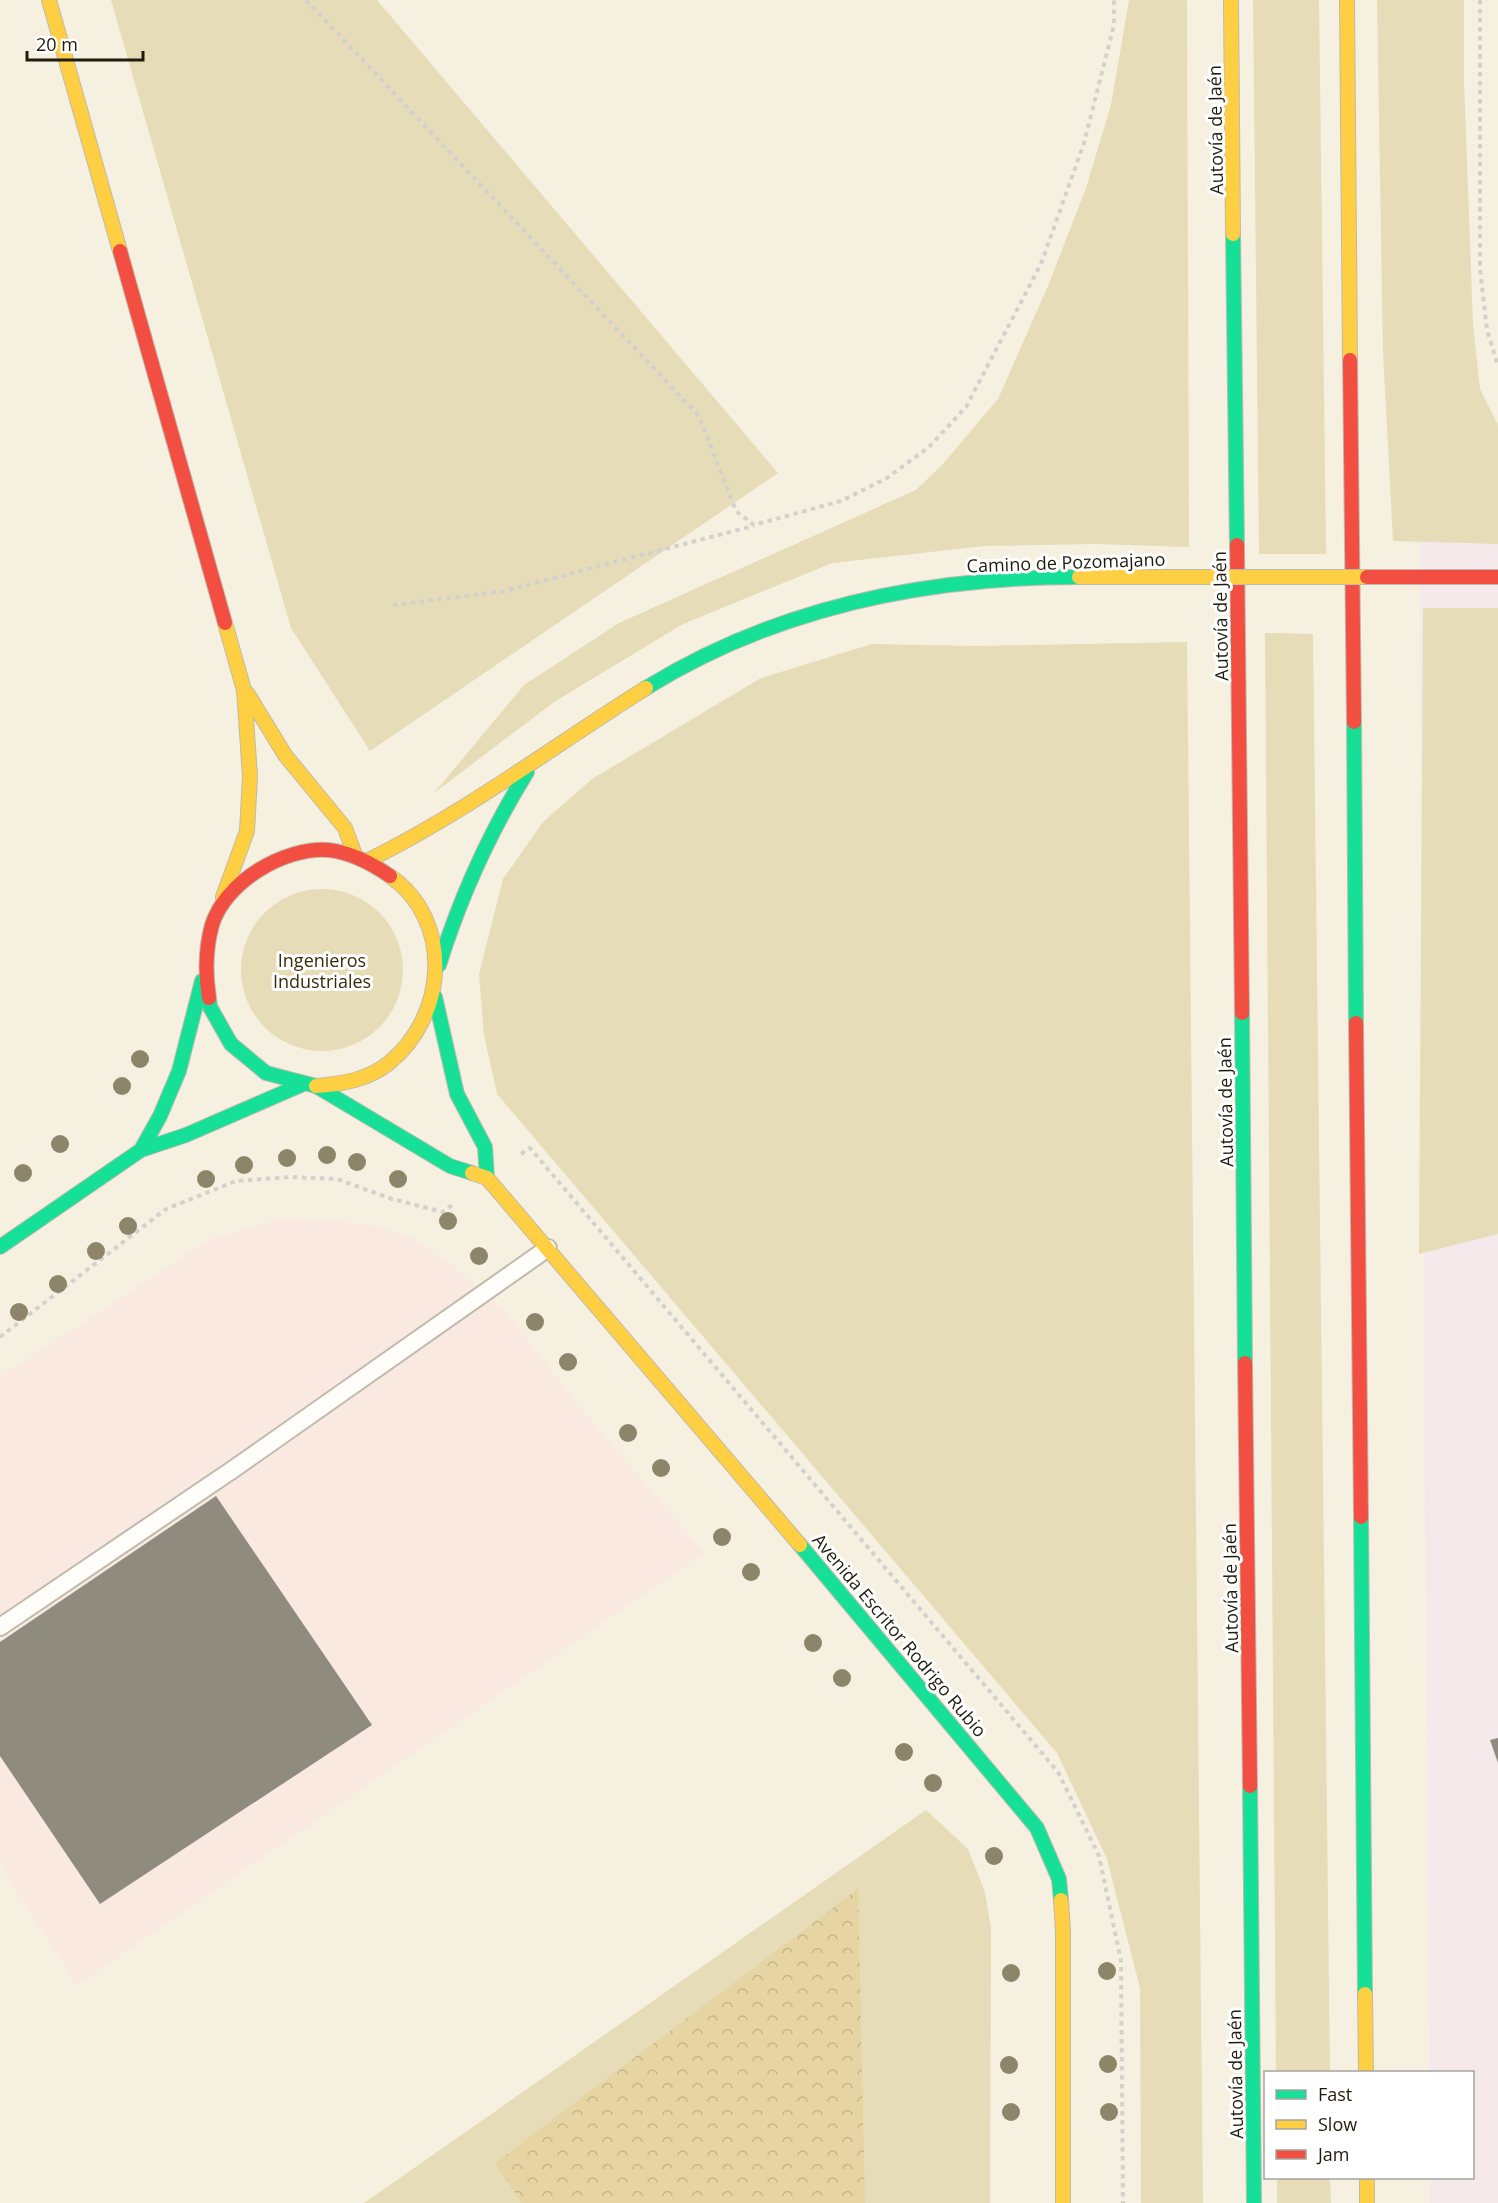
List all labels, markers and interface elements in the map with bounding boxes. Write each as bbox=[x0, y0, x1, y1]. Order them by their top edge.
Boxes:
scale bar bbox=[27, 24, 142, 62]
text: 20 m bbox=[36, 32, 78, 56]
street label: Autovía de Jaén bbox=[1202, 65, 1228, 195]
street label: Camino de Pozomajano bbox=[966, 547, 1166, 577]
street label: Autovía de Jaén bbox=[1207, 551, 1233, 681]
park label: Ingenieros Industriales bbox=[273, 948, 371, 993]
street label: Autovía de Jaén bbox=[1212, 1037, 1238, 1167]
street label: Autovía de Jaén bbox=[1217, 1523, 1243, 1653]
street label: Avenida Escritor Rodrigo Rubio bbox=[808, 1528, 992, 1742]
street label: Autovía de Jaén bbox=[1222, 2009, 1248, 2139]
legend bbox=[1264, 2071, 1474, 2179]
text: Fast bbox=[1318, 2082, 1352, 2106]
text: Slow bbox=[1318, 2112, 1357, 2136]
text: Jam bbox=[1316, 2142, 1350, 2166]

